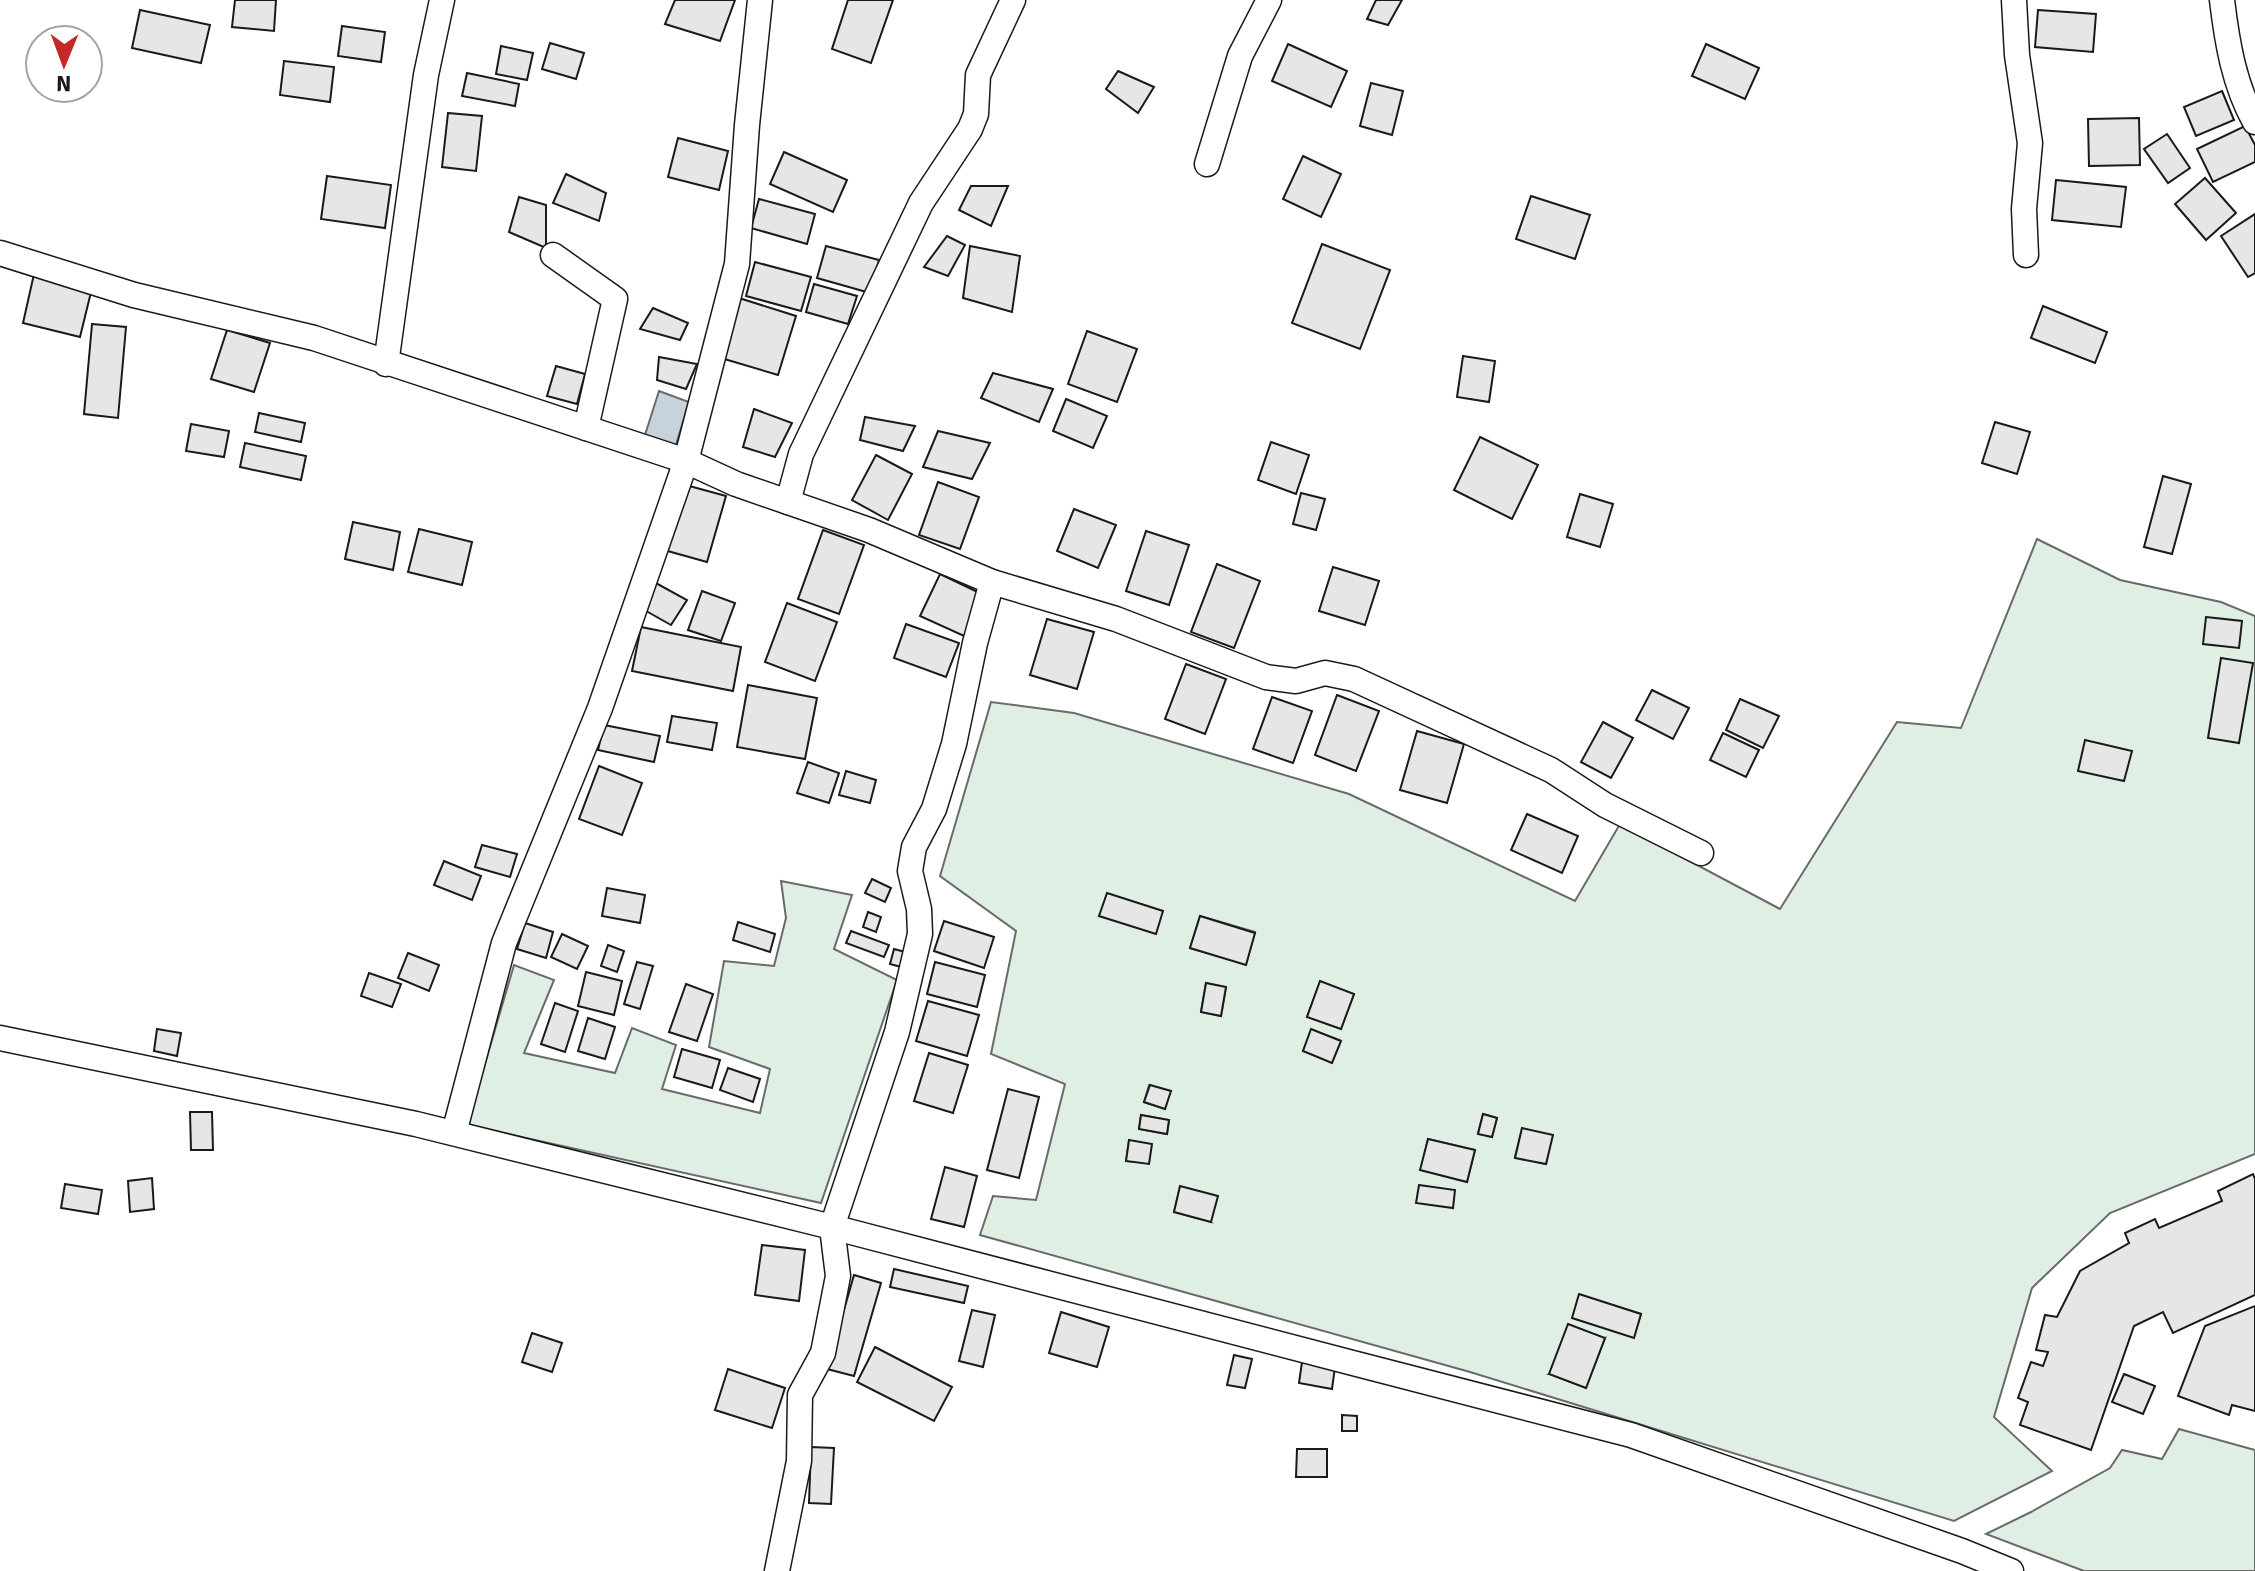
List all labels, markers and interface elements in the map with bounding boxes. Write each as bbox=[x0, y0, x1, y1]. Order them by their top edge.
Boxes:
north arrow bbox=[24, 24, 104, 104]
text: N bbox=[56, 70, 72, 97]

